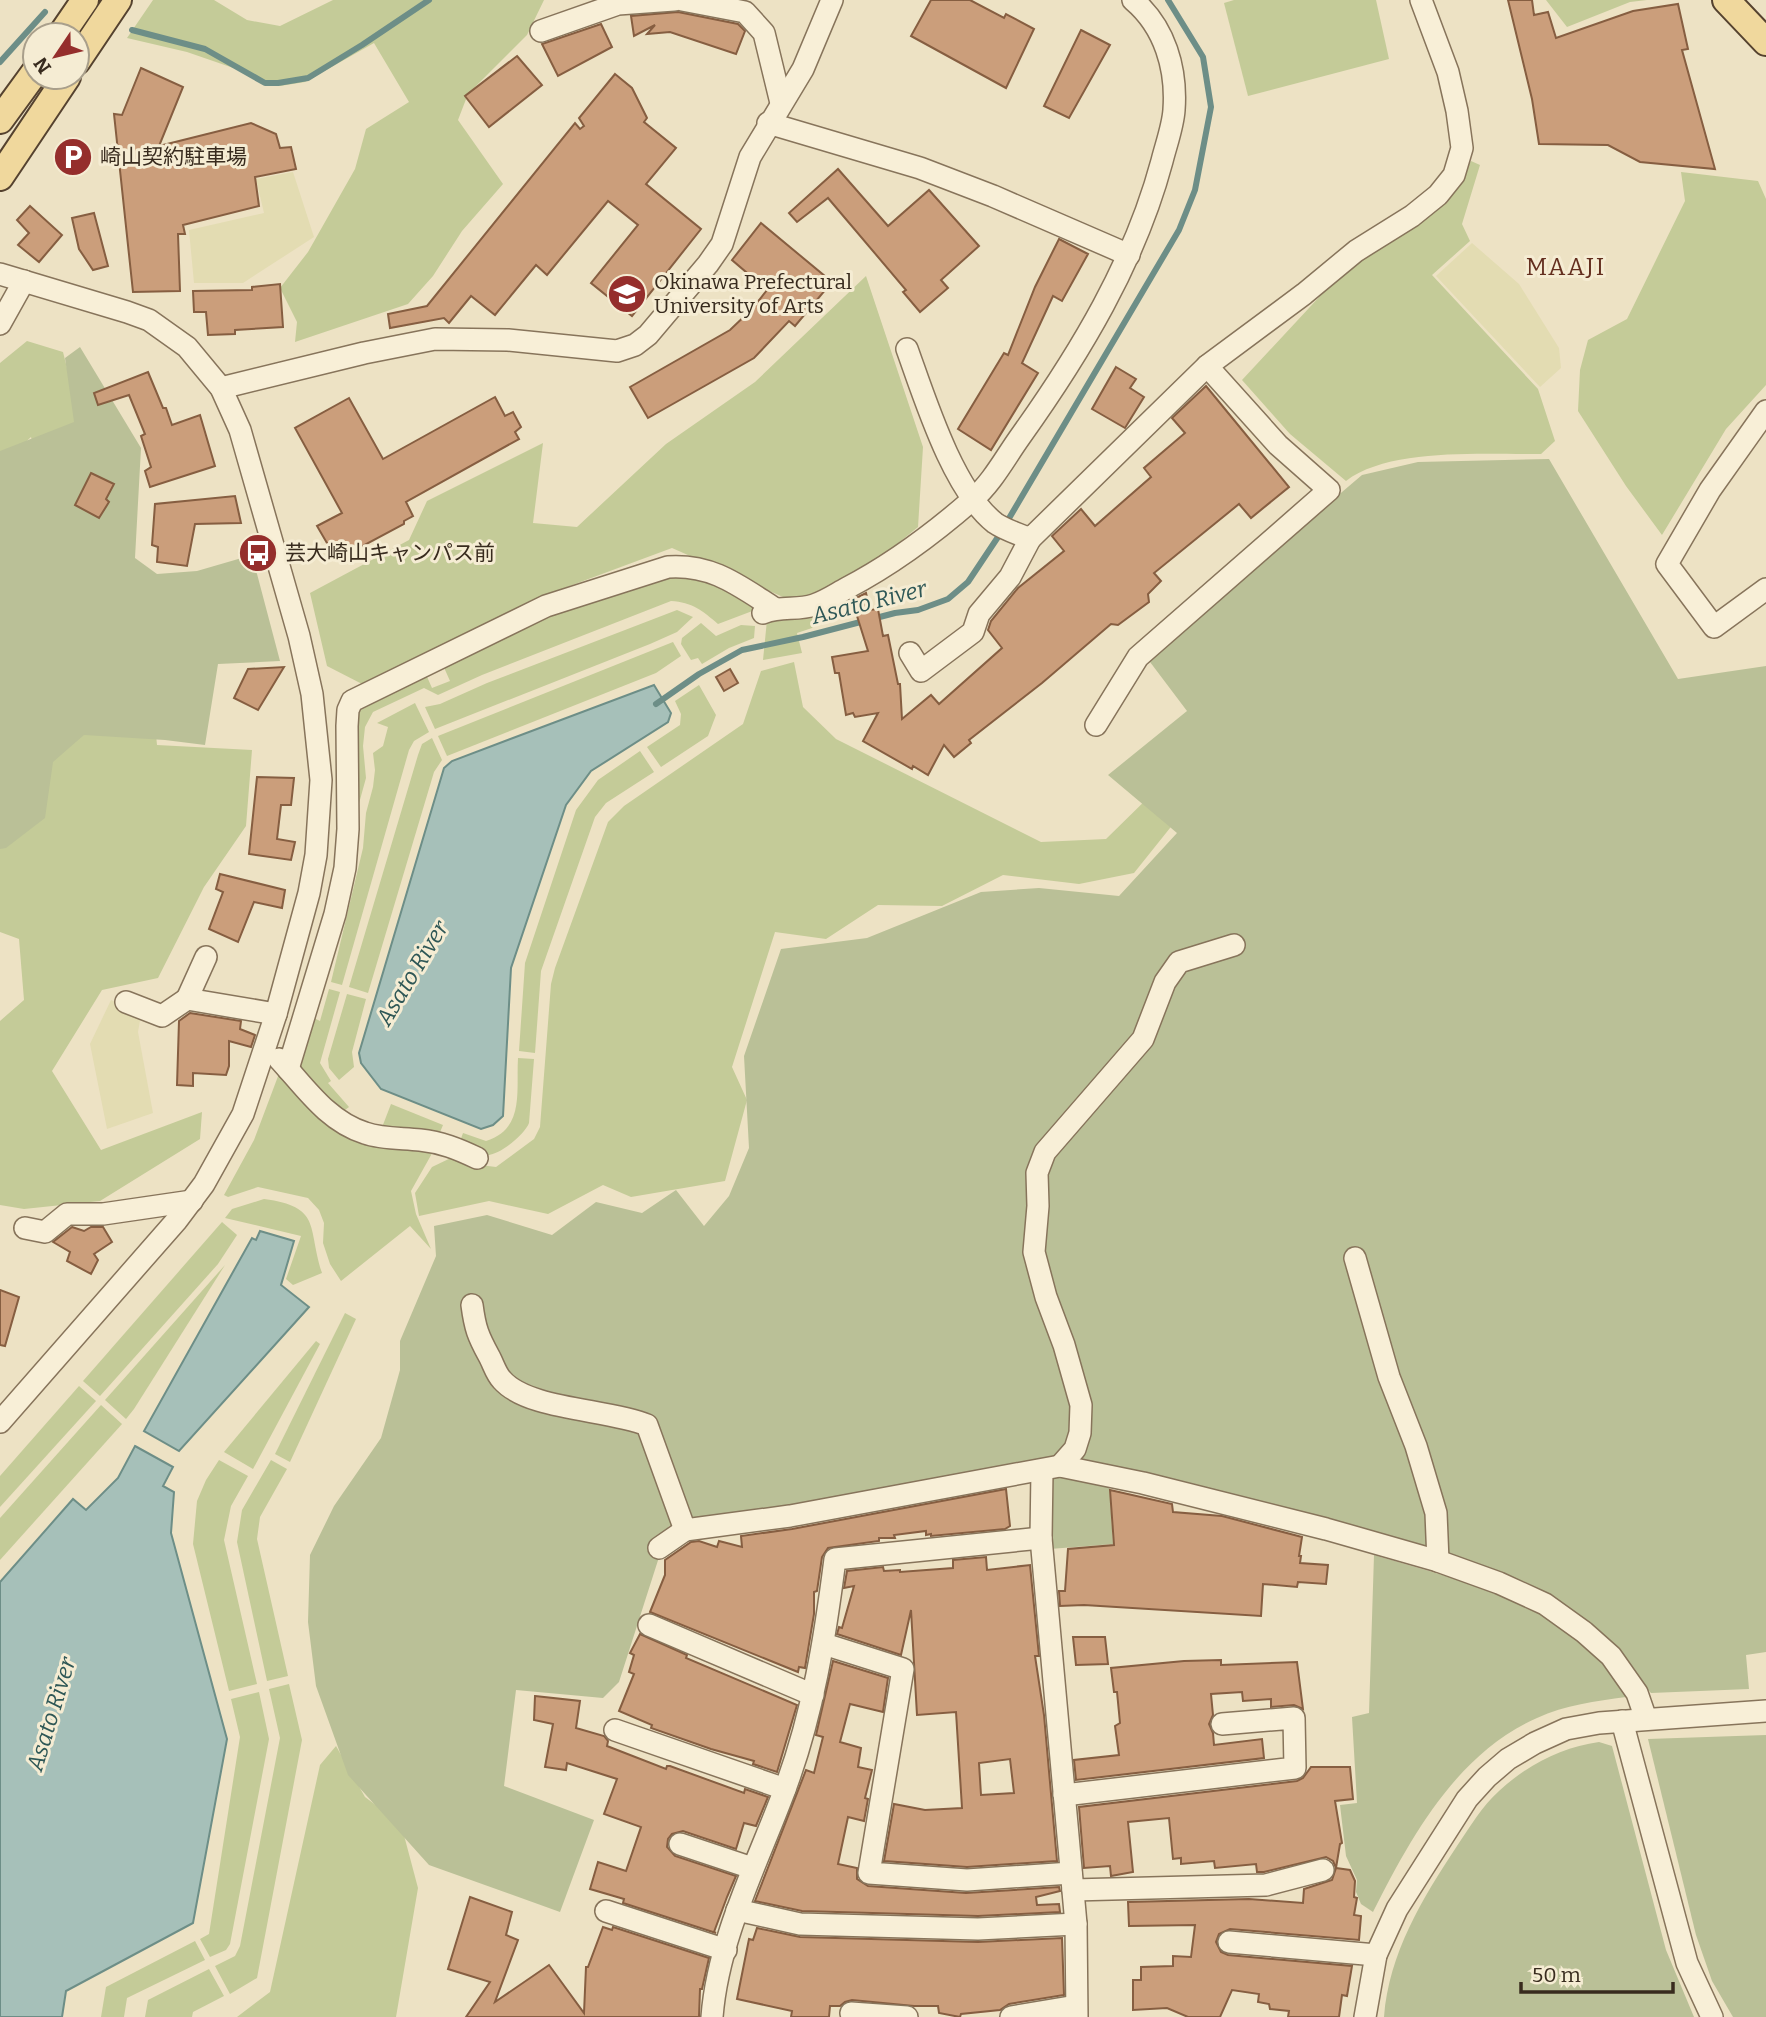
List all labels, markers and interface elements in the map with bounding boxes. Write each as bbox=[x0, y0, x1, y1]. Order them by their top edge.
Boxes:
north arrow bbox=[21, 21, 91, 91]
text: N bbox=[29, 53, 56, 78]
parking icon: 崎山契約駐車場 bbox=[52, 136, 94, 178]
place label: 崎山契約駐車場 bbox=[100, 144, 247, 170]
district label: MAAJI bbox=[1526, 253, 1606, 281]
place label: Okinawa Prefectural University of Arts bbox=[654, 269, 852, 319]
school or university icon: Okinawa Prefectural University of Arts bbox=[606, 273, 648, 315]
bus stop icon: 芸大崎山キャンパス前 bbox=[237, 532, 279, 574]
place label: 芸大崎山キャンパス前 bbox=[285, 540, 495, 566]
water label: Asato River bbox=[808, 574, 931, 630]
water label: Asato River bbox=[369, 914, 455, 1031]
water label: Asato River bbox=[20, 1652, 82, 1775]
scale bar bbox=[1521, 1951, 1673, 1995]
text: 50 m bbox=[1532, 1962, 1581, 1988]

